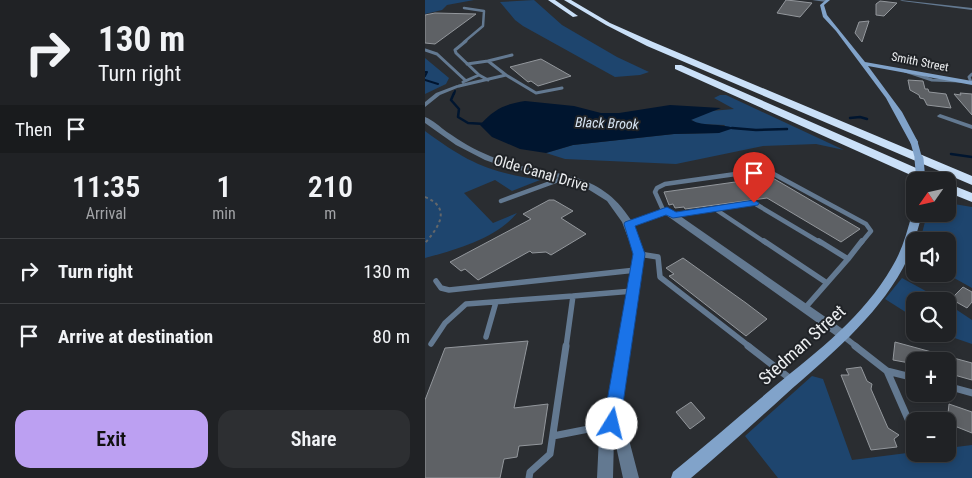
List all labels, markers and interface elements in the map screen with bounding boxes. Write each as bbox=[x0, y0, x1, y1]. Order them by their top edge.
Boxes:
text: 130 m bbox=[98, 19, 185, 60]
icon: right bbox=[15, 20, 80, 85]
street label: Smith Street bbox=[890, 50, 950, 75]
text: Turn right bbox=[98, 61, 181, 86]
water label: Black Brook bbox=[575, 114, 640, 132]
icon: arrive bbox=[62, 115, 90, 143]
text: Then bbox=[15, 118, 52, 141]
street label: Olde Canal Drive bbox=[492, 151, 590, 195]
pin bbox=[733, 152, 775, 203]
icon: arrive bbox=[740, 159, 768, 187]
text: 11:35 bbox=[72, 169, 140, 204]
text: 1 bbox=[216, 169, 232, 204]
text: 210 bbox=[308, 169, 353, 204]
north arrow bbox=[906, 172, 956, 222]
map controls bbox=[906, 172, 956, 462]
text: Arrival bbox=[86, 204, 126, 223]
text: min bbox=[212, 204, 236, 223]
text: m bbox=[324, 204, 336, 223]
button: sound bbox=[906, 232, 956, 282]
icon: right bbox=[15, 257, 43, 285]
text: Turn right bbox=[58, 260, 133, 283]
text: 130 m bbox=[363, 260, 410, 283]
button: search bbox=[906, 292, 956, 342]
street label: Stedman Street bbox=[754, 300, 849, 389]
icon: arrive bbox=[15, 322, 43, 350]
text: Arrive at destination bbox=[58, 325, 213, 348]
text: 80 m bbox=[373, 325, 410, 348]
button: + bbox=[906, 352, 956, 402]
position arrow bbox=[585, 397, 637, 449]
button: Exit bbox=[15, 410, 208, 468]
button: Share bbox=[218, 410, 410, 468]
button: − bbox=[906, 412, 956, 462]

